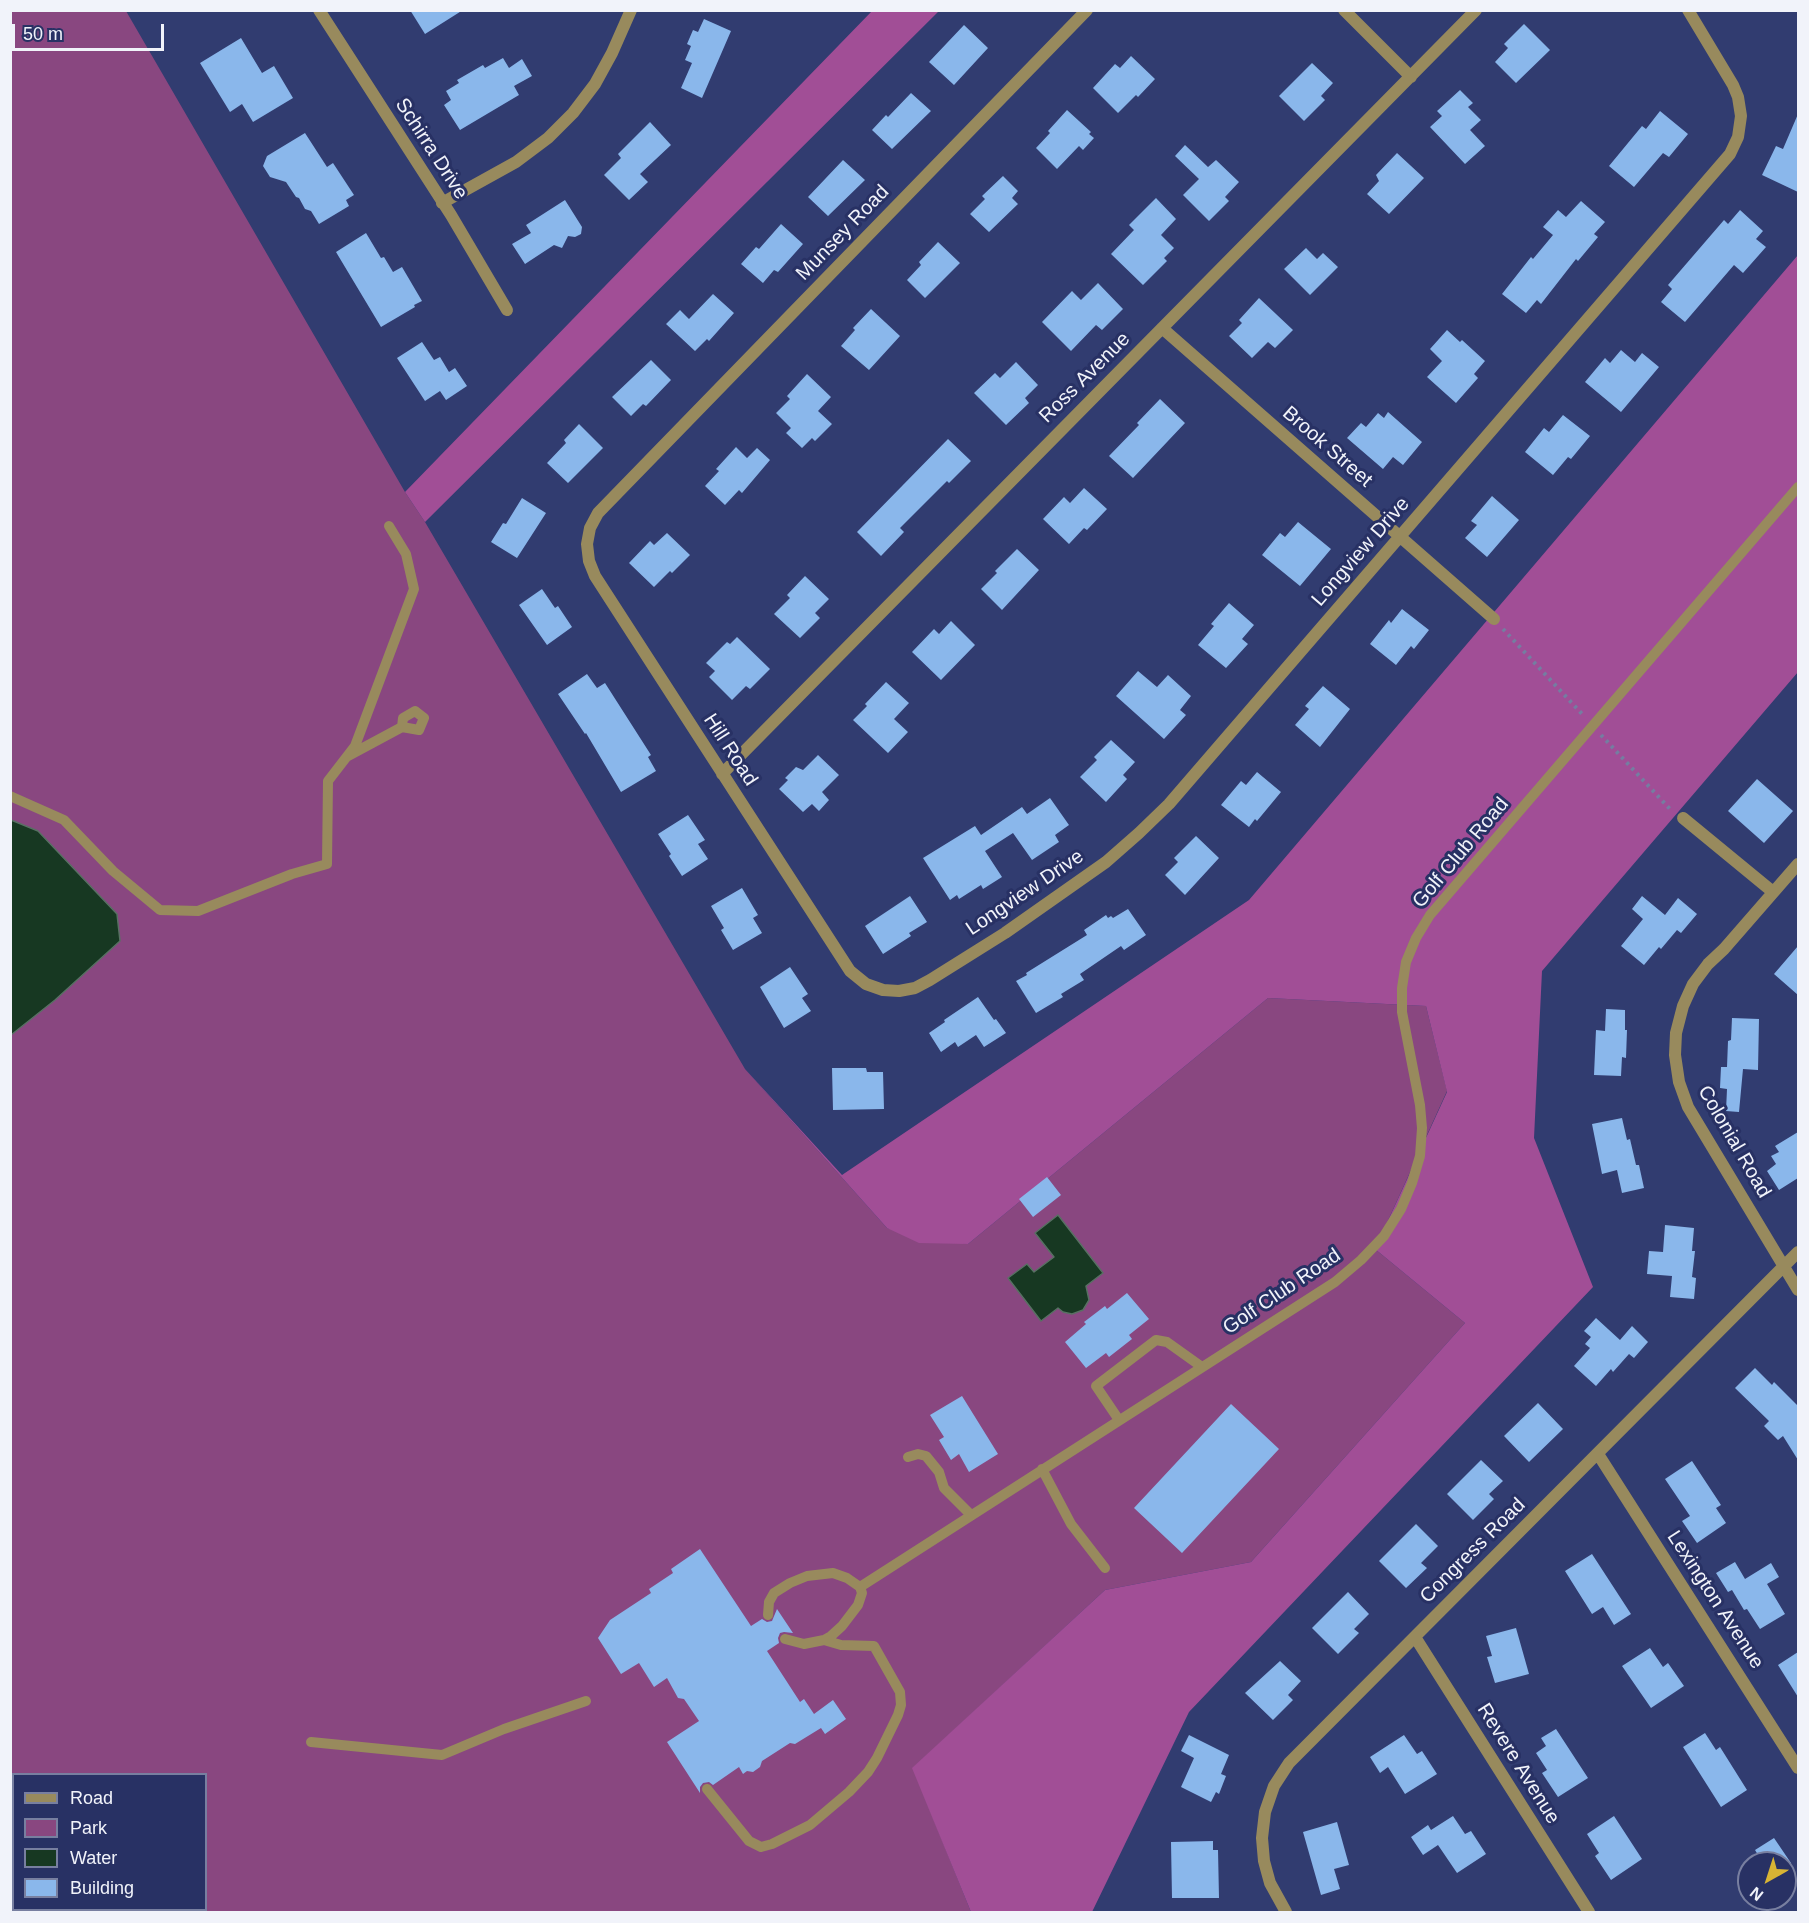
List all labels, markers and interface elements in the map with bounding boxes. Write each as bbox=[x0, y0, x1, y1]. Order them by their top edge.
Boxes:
scale bar bbox=[15, 12, 166, 50]
text: 50 m bbox=[23, 24, 63, 44]
street label: Schirra Drive bbox=[389, 94, 473, 204]
street label: Munsey Road bbox=[792, 180, 894, 286]
street label: Ross Avenue bbox=[1035, 328, 1135, 428]
street label: Brook Street bbox=[1277, 401, 1377, 493]
street label: Longview Drive bbox=[1307, 493, 1415, 611]
street label: Hill Road bbox=[698, 709, 762, 791]
street label: Golf Club Road bbox=[1408, 793, 1514, 913]
street label: Longview Drive bbox=[962, 845, 1088, 941]
street label: Colonial Road bbox=[1692, 1082, 1776, 1202]
street label: Golf Club Road bbox=[1219, 1244, 1345, 1340]
street label: Congress Road bbox=[1415, 1493, 1531, 1609]
street label: Lexington Avenue bbox=[1661, 1526, 1769, 1674]
street label: Revere Avenue bbox=[1471, 1699, 1565, 1829]
legend bbox=[12, 1773, 207, 1911]
text: Road bbox=[70, 1788, 113, 1808]
text: Park bbox=[70, 1818, 107, 1838]
text: Water bbox=[70, 1848, 117, 1868]
north arrow bbox=[1737, 1851, 1797, 1911]
text: Building bbox=[70, 1878, 134, 1898]
text: N bbox=[1747, 1884, 1766, 1904]

